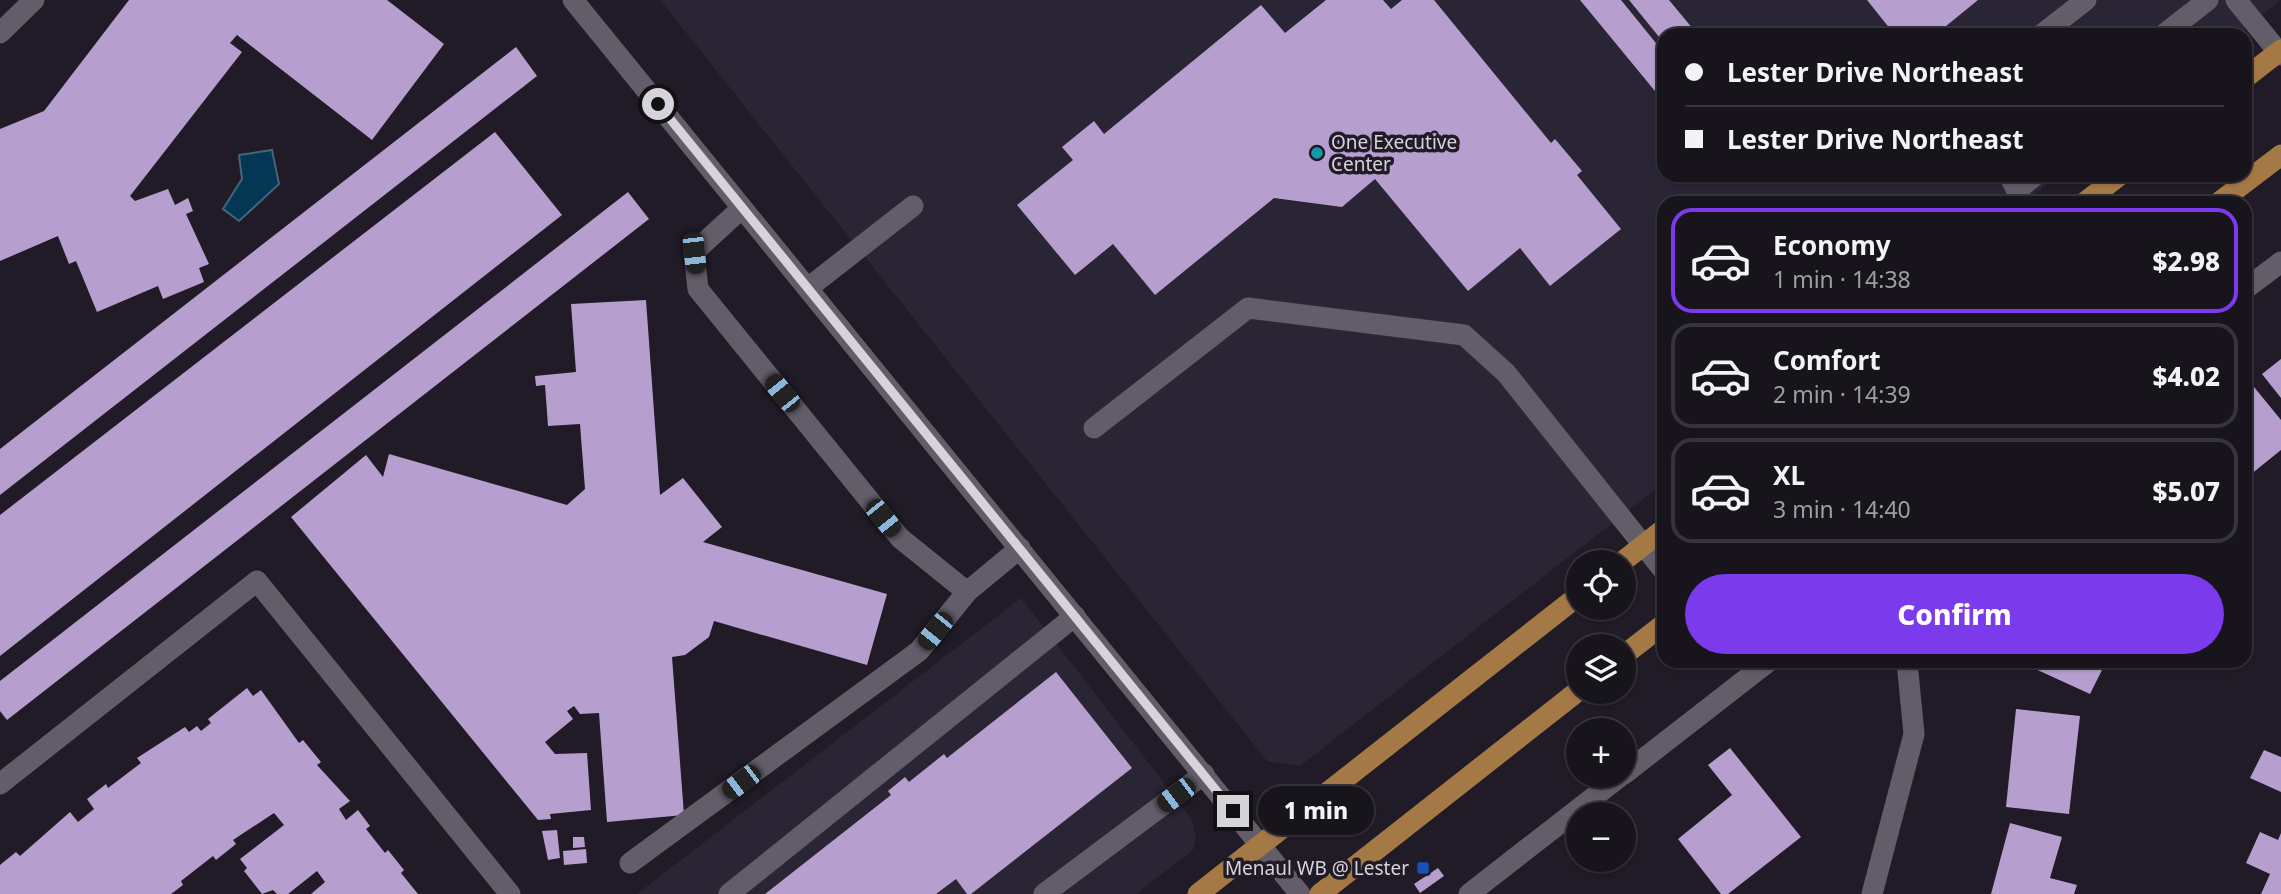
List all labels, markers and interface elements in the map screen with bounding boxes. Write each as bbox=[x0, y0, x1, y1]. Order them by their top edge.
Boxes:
text: Lester Drive Northeast bbox=[1727, 54, 2023, 90]
route start bbox=[642, 88, 674, 120]
text: Lester Drive Northeast bbox=[1727, 121, 2023, 157]
place label: One Executive Center bbox=[1331, 129, 1457, 177]
marker: One Executive Center bbox=[1309, 145, 1325, 161]
text: Economy bbox=[1773, 227, 1891, 263]
icon: car bbox=[1689, 229, 1752, 292]
car bbox=[682, 231, 707, 275]
text: $2.98 bbox=[2153, 243, 2220, 279]
text: 1 min · 14:38 bbox=[1773, 263, 1911, 295]
text: Comfort bbox=[1773, 342, 1881, 378]
icon: car bbox=[1689, 344, 1752, 407]
text: $4.02 bbox=[2153, 358, 2220, 394]
car bbox=[761, 370, 804, 416]
text: 2 min · 14:39 bbox=[1773, 378, 1911, 410]
text: XL bbox=[1773, 457, 1805, 493]
icon: car bbox=[1689, 459, 1752, 522]
text: $5.07 bbox=[2153, 473, 2220, 509]
text: 3 min · 14:40 bbox=[1773, 493, 1911, 525]
car bbox=[862, 495, 905, 541]
map controls bbox=[1566, 550, 1636, 872]
button: locate bbox=[1566, 550, 1636, 620]
button: Confirm bbox=[1685, 574, 2224, 654]
car bbox=[914, 608, 957, 654]
button: layers bbox=[1566, 634, 1636, 704]
button: + bbox=[1566, 718, 1636, 788]
car bbox=[718, 761, 765, 803]
car bbox=[1153, 774, 1200, 816]
callout: 1 min bbox=[1258, 786, 1373, 836]
text: 1 min bbox=[1284, 794, 1348, 826]
route end bbox=[1217, 795, 1249, 827]
button: − bbox=[1566, 802, 1636, 872]
place label: Menaul WB @ Lester bbox=[1225, 855, 1409, 881]
marker: Menaul WB @ Lester bbox=[1415, 860, 1431, 876]

